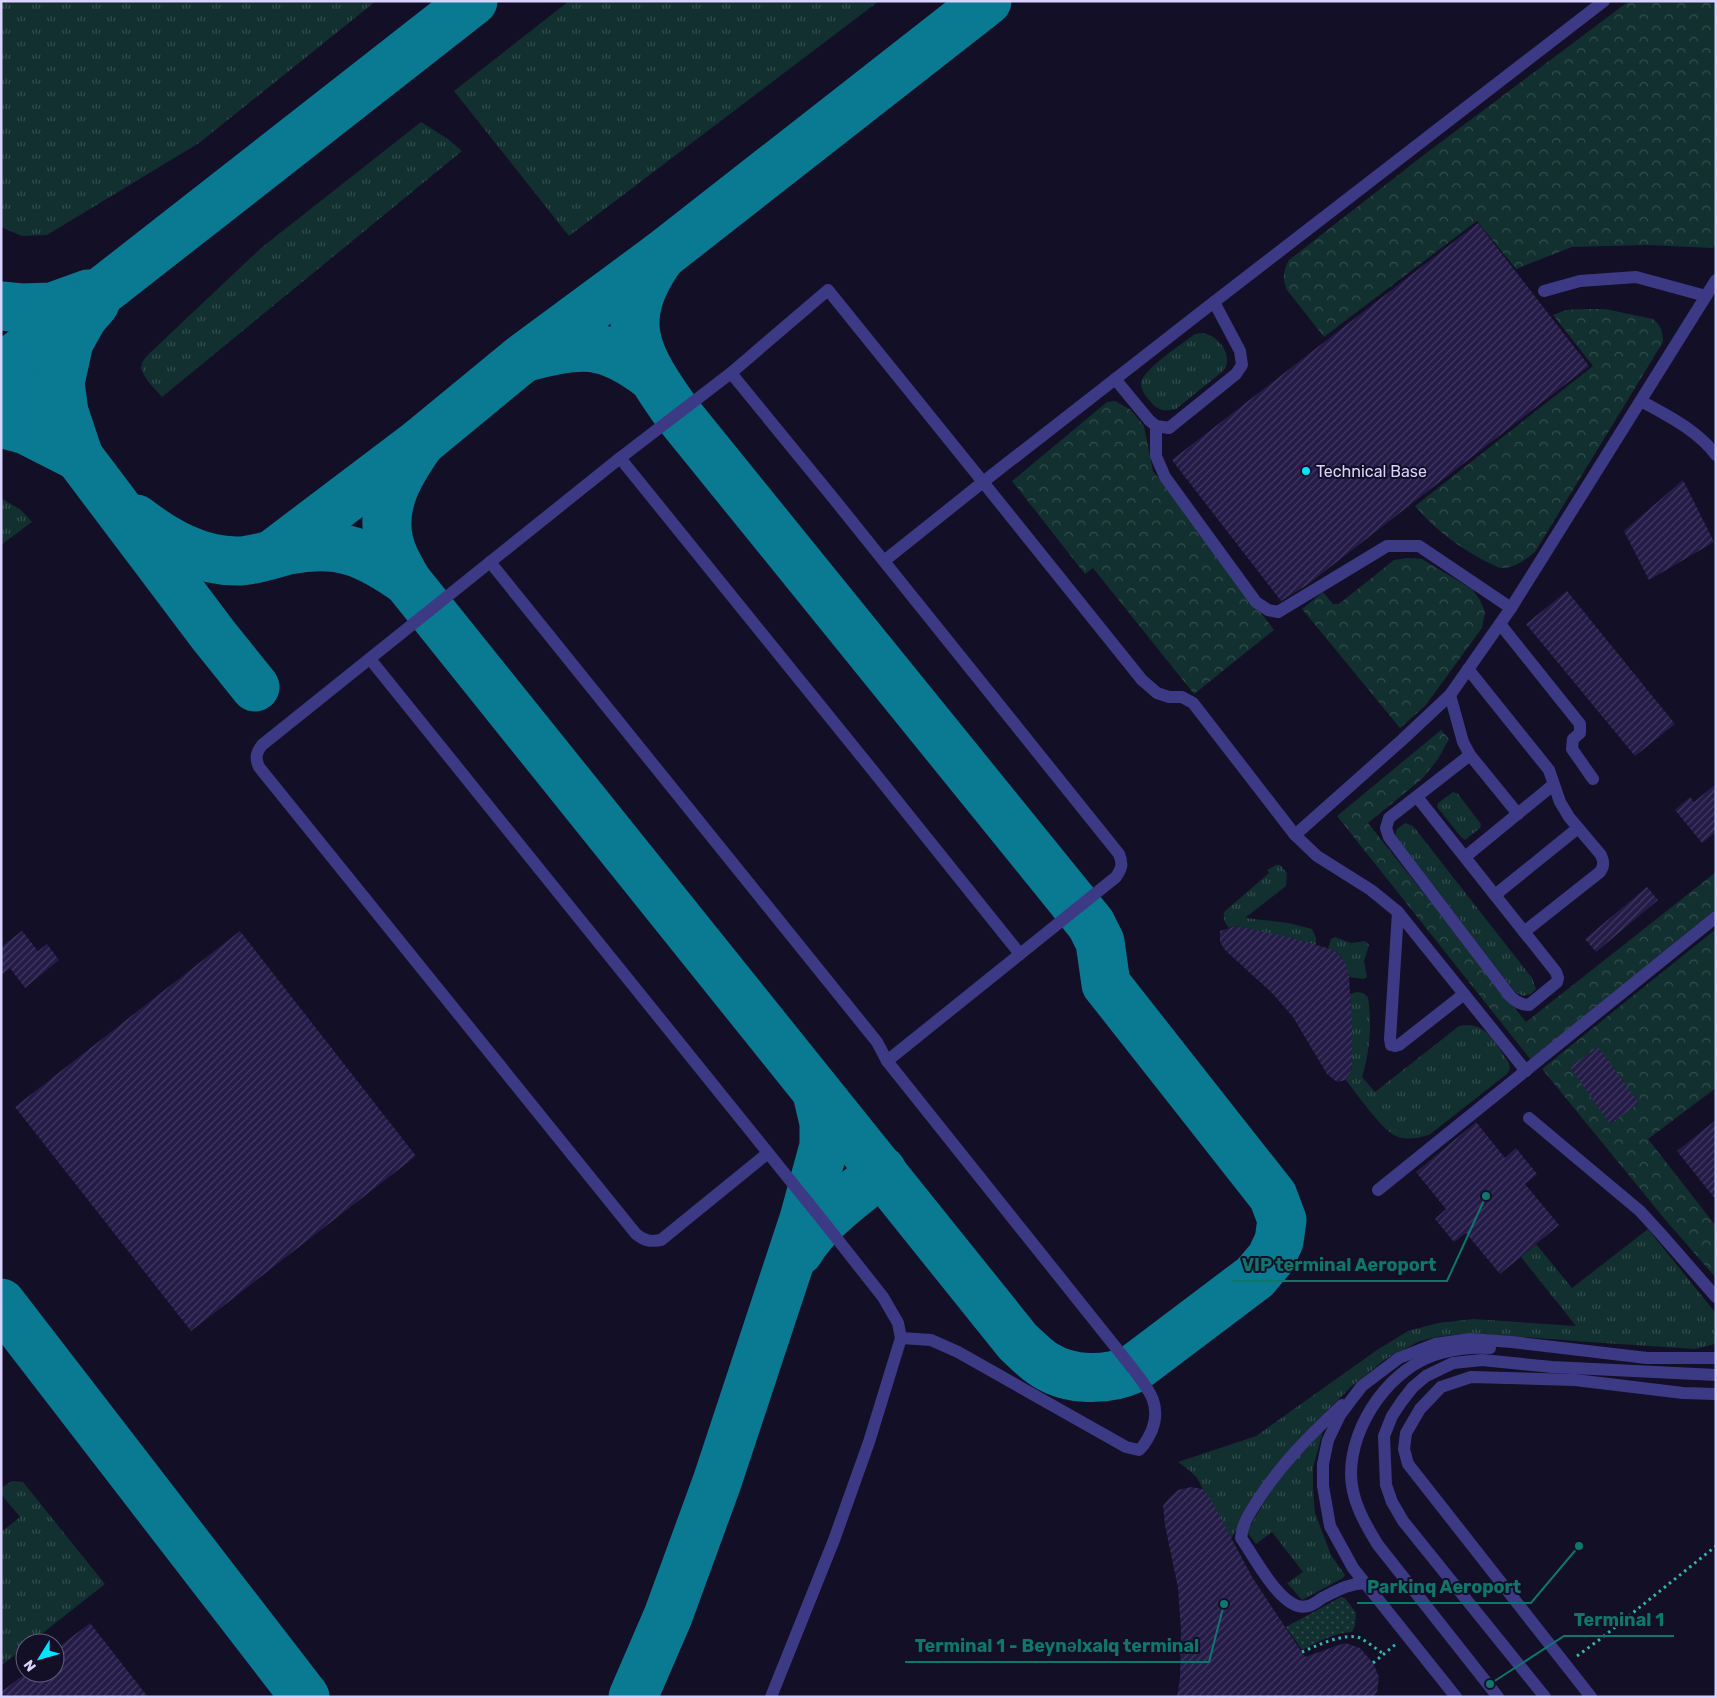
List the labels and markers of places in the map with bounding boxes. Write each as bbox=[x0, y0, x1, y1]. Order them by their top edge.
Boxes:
place label: Technical Base bbox=[1316, 462, 1427, 481]
marker: Technical Base bbox=[1300, 465, 1312, 477]
callout: VIP terminal Aeroport bbox=[1231, 1248, 1447, 1281]
callout: Parkinq Aeroport bbox=[1357, 1570, 1531, 1603]
callout: Terminal 1 bbox=[1564, 1603, 1674, 1636]
callout: Terminal 1 - Beynəlxalq terminal bbox=[905, 1629, 1209, 1662]

